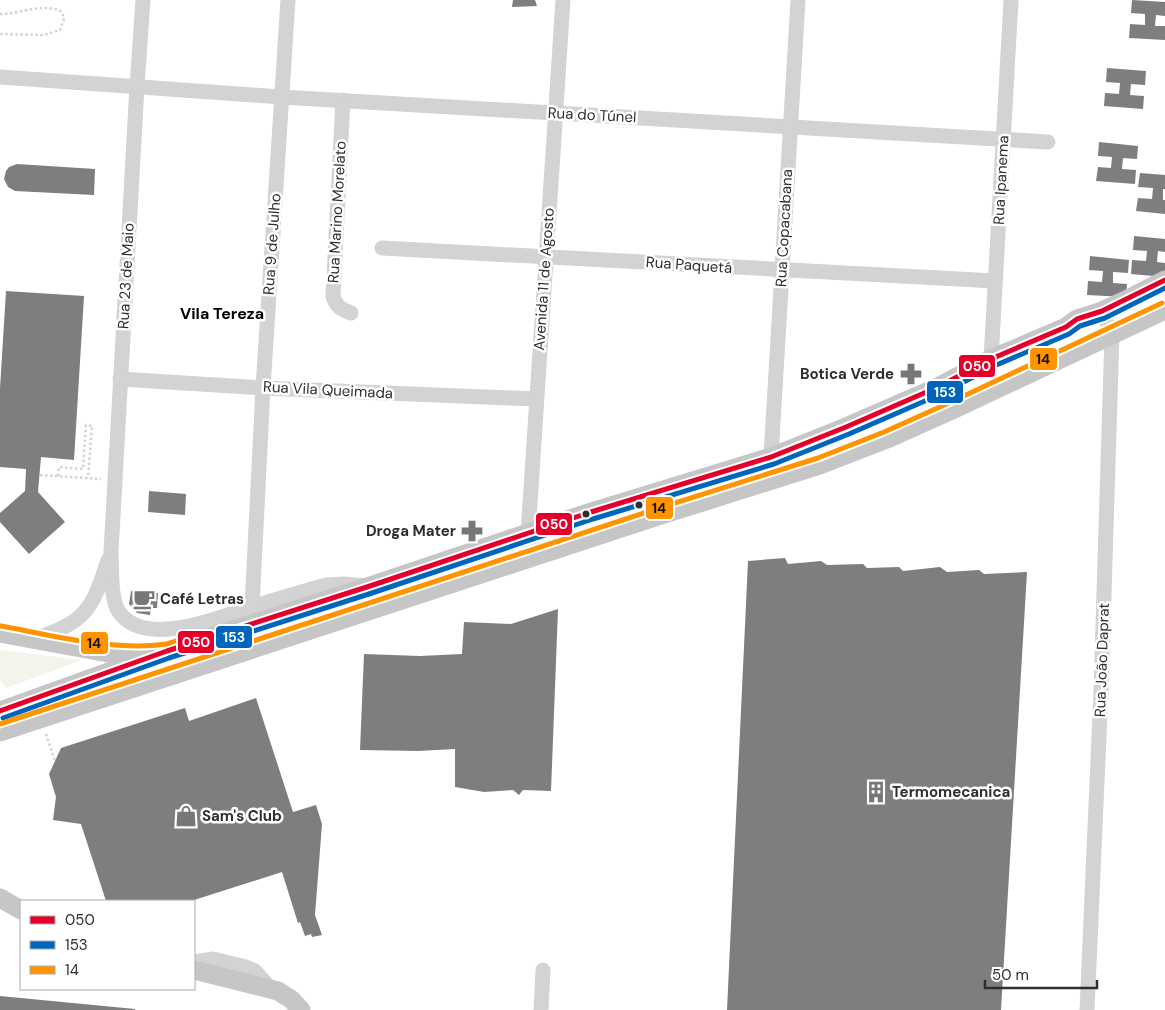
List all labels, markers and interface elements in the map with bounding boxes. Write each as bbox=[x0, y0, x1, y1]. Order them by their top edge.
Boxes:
street label: Rua do Túnel bbox=[547, 103, 637, 127]
street label: Rua Ipanema bbox=[989, 135, 1013, 225]
street label: Rua Marino Morelato bbox=[323, 140, 351, 284]
street label: Rua Copacabana bbox=[771, 169, 797, 287]
street label: Rua 9 de Julho bbox=[258, 192, 286, 296]
street label: Avenida 11 de Agosto bbox=[529, 207, 559, 351]
street label: Rua 23 de Maio bbox=[113, 222, 139, 330]
street label: Rua Paquetá bbox=[645, 252, 733, 278]
district label: Vila Tereza bbox=[180, 303, 264, 324]
line badge: 14 bbox=[1029, 347, 1058, 371]
text: 14 bbox=[1036, 350, 1050, 368]
line badge: 050 bbox=[958, 354, 996, 378]
text: 050 bbox=[963, 357, 991, 375]
pharmacy icon: Botica Verde bbox=[898, 361, 924, 387]
place label: Botica Verde bbox=[800, 364, 894, 384]
street label: Rua Vila Queimada bbox=[262, 377, 394, 403]
line badge: 153 bbox=[926, 380, 964, 404]
text: 153 bbox=[934, 383, 956, 401]
line badge: 14 bbox=[645, 496, 674, 520]
text: 14 bbox=[652, 499, 666, 517]
unlabelled marker bbox=[634, 500, 644, 510]
unlabelled marker bbox=[581, 509, 591, 519]
line badge: 050 bbox=[535, 512, 573, 536]
text: 050 bbox=[540, 515, 568, 533]
pharmacy icon: Droga Mater bbox=[459, 518, 485, 544]
place label: Droga Mater bbox=[366, 521, 456, 541]
cafe icon: Café Letras bbox=[131, 586, 157, 612]
place label: Café Letras bbox=[160, 589, 244, 609]
street label: Rua João Daprat bbox=[1090, 602, 1114, 718]
line badge: 153 bbox=[215, 625, 253, 649]
text: 153 bbox=[223, 628, 245, 646]
line badge: 050 bbox=[177, 630, 215, 654]
line badge: 14 bbox=[80, 631, 109, 655]
text: 050 bbox=[182, 633, 210, 651]
text: 14 bbox=[87, 634, 101, 652]
building icon: Termomecanica bbox=[863, 779, 889, 805]
place label: Termomecanica bbox=[892, 782, 1010, 802]
shop icon: Sam's Club bbox=[173, 803, 199, 829]
place label: Sam's Club bbox=[202, 806, 282, 826]
legend bbox=[20, 900, 195, 990]
text: 050 bbox=[65, 910, 95, 930]
text: 153 bbox=[65, 935, 88, 955]
scale bar bbox=[985, 958, 1098, 990]
text: 14 bbox=[65, 960, 79, 980]
text: 50 m bbox=[992, 965, 1029, 985]

